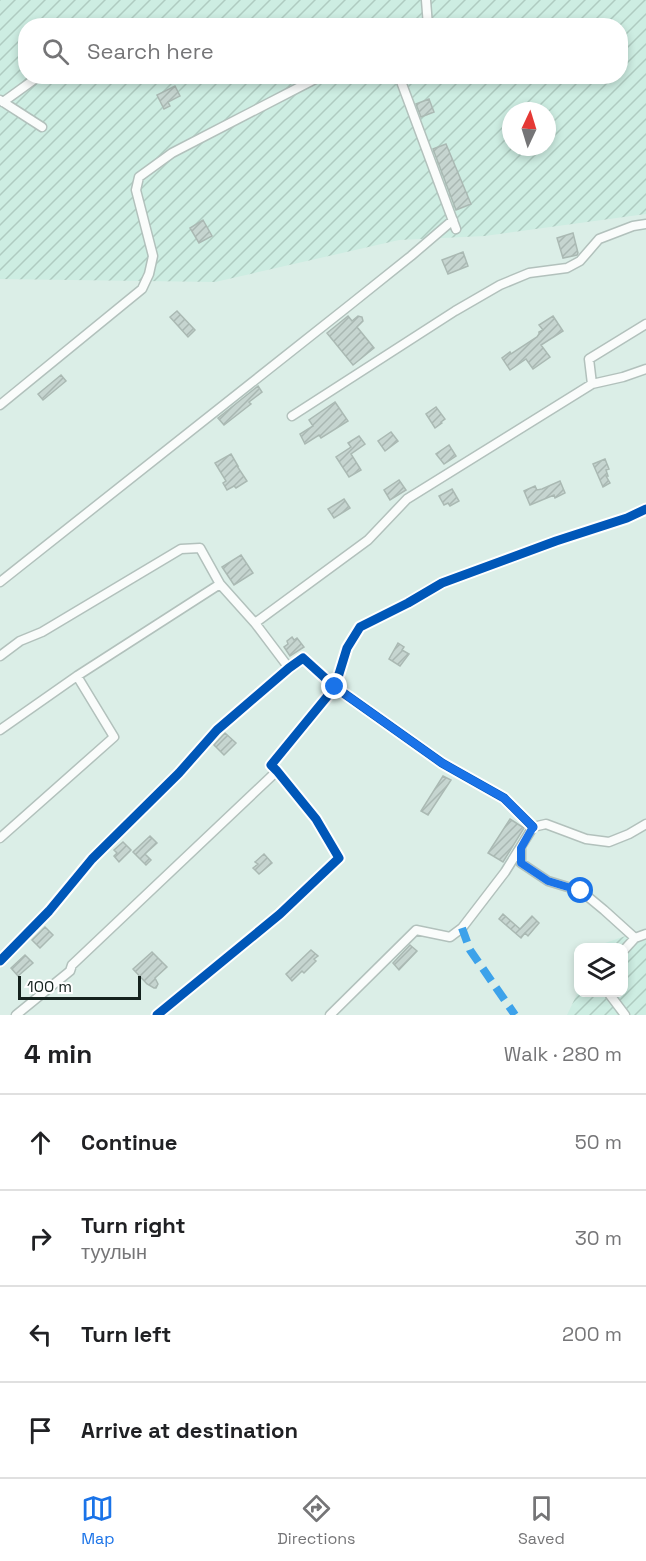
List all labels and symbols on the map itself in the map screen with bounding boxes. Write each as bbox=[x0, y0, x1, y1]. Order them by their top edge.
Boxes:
north arrow bbox=[502, 102, 556, 156]
route end bbox=[321, 673, 347, 699]
route start bbox=[567, 877, 593, 903]
scale bar bbox=[18, 973, 141, 1001]

